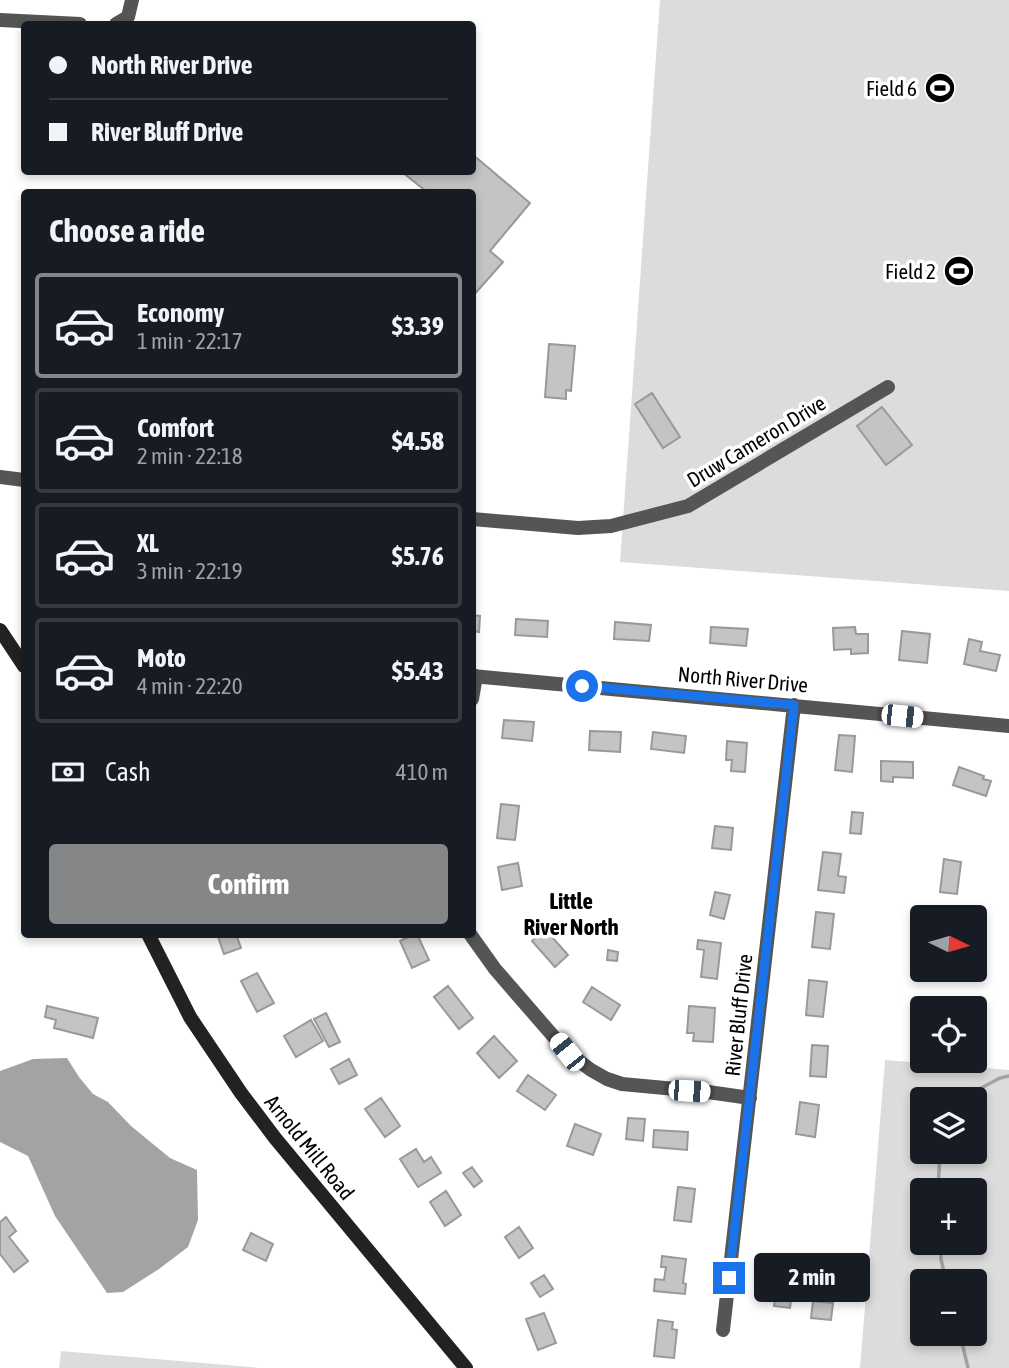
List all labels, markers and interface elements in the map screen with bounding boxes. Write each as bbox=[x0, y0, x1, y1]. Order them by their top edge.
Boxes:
text: North River Drive bbox=[91, 50, 253, 80]
sports icon: Field 6 bbox=[923, 71, 957, 105]
place label: Field 6 bbox=[866, 76, 917, 100]
text: River Bluff Drive bbox=[91, 117, 243, 147]
text: Choose a ride bbox=[49, 212, 205, 249]
sports icon: Field 2 bbox=[942, 254, 976, 288]
place label: Field 2 bbox=[885, 259, 936, 283]
icon: car bbox=[53, 294, 116, 357]
text: Economy bbox=[137, 298, 224, 328]
text: $3.39 bbox=[392, 311, 444, 341]
text: 1 min · 22:17 bbox=[137, 328, 243, 354]
street label: Druw Cameron Drive bbox=[682, 390, 830, 492]
icon: car bbox=[53, 409, 116, 472]
text: Comfort bbox=[137, 413, 214, 443]
text: $4.58 bbox=[392, 426, 444, 456]
text: 2 min · 22:18 bbox=[137, 443, 243, 469]
icon: car bbox=[53, 524, 116, 587]
text: XL bbox=[137, 528, 159, 558]
text: $5.76 bbox=[392, 541, 444, 571]
text: 3 min · 22:19 bbox=[137, 558, 243, 584]
icon: car bbox=[53, 639, 116, 702]
text: Moto bbox=[137, 643, 186, 673]
text: $5.43 bbox=[392, 656, 444, 686]
street label: North River Drive bbox=[677, 661, 809, 697]
route start bbox=[566, 670, 598, 702]
text: 4 min · 22:20 bbox=[137, 673, 243, 699]
car bbox=[881, 703, 924, 729]
icon: cash bbox=[49, 753, 87, 791]
text: Cash bbox=[105, 757, 151, 787]
text: 410 m bbox=[396, 759, 448, 785]
button: Confirm bbox=[49, 844, 448, 924]
district label: Little River North bbox=[523, 888, 619, 940]
north arrow bbox=[910, 905, 987, 982]
map controls bbox=[910, 905, 987, 1346]
street label: River Bluff Drive bbox=[720, 953, 756, 1077]
button: locate bbox=[910, 996, 987, 1073]
car bbox=[546, 1029, 589, 1075]
car bbox=[668, 1079, 711, 1103]
button: layers bbox=[910, 1087, 987, 1164]
street label: Arnold Mill Road bbox=[260, 1090, 360, 1204]
button: + bbox=[910, 1178, 987, 1255]
callout: 2 min bbox=[754, 1254, 869, 1302]
route end bbox=[713, 1262, 745, 1294]
text: 2 min bbox=[789, 1264, 835, 1290]
button: − bbox=[910, 1269, 987, 1346]

